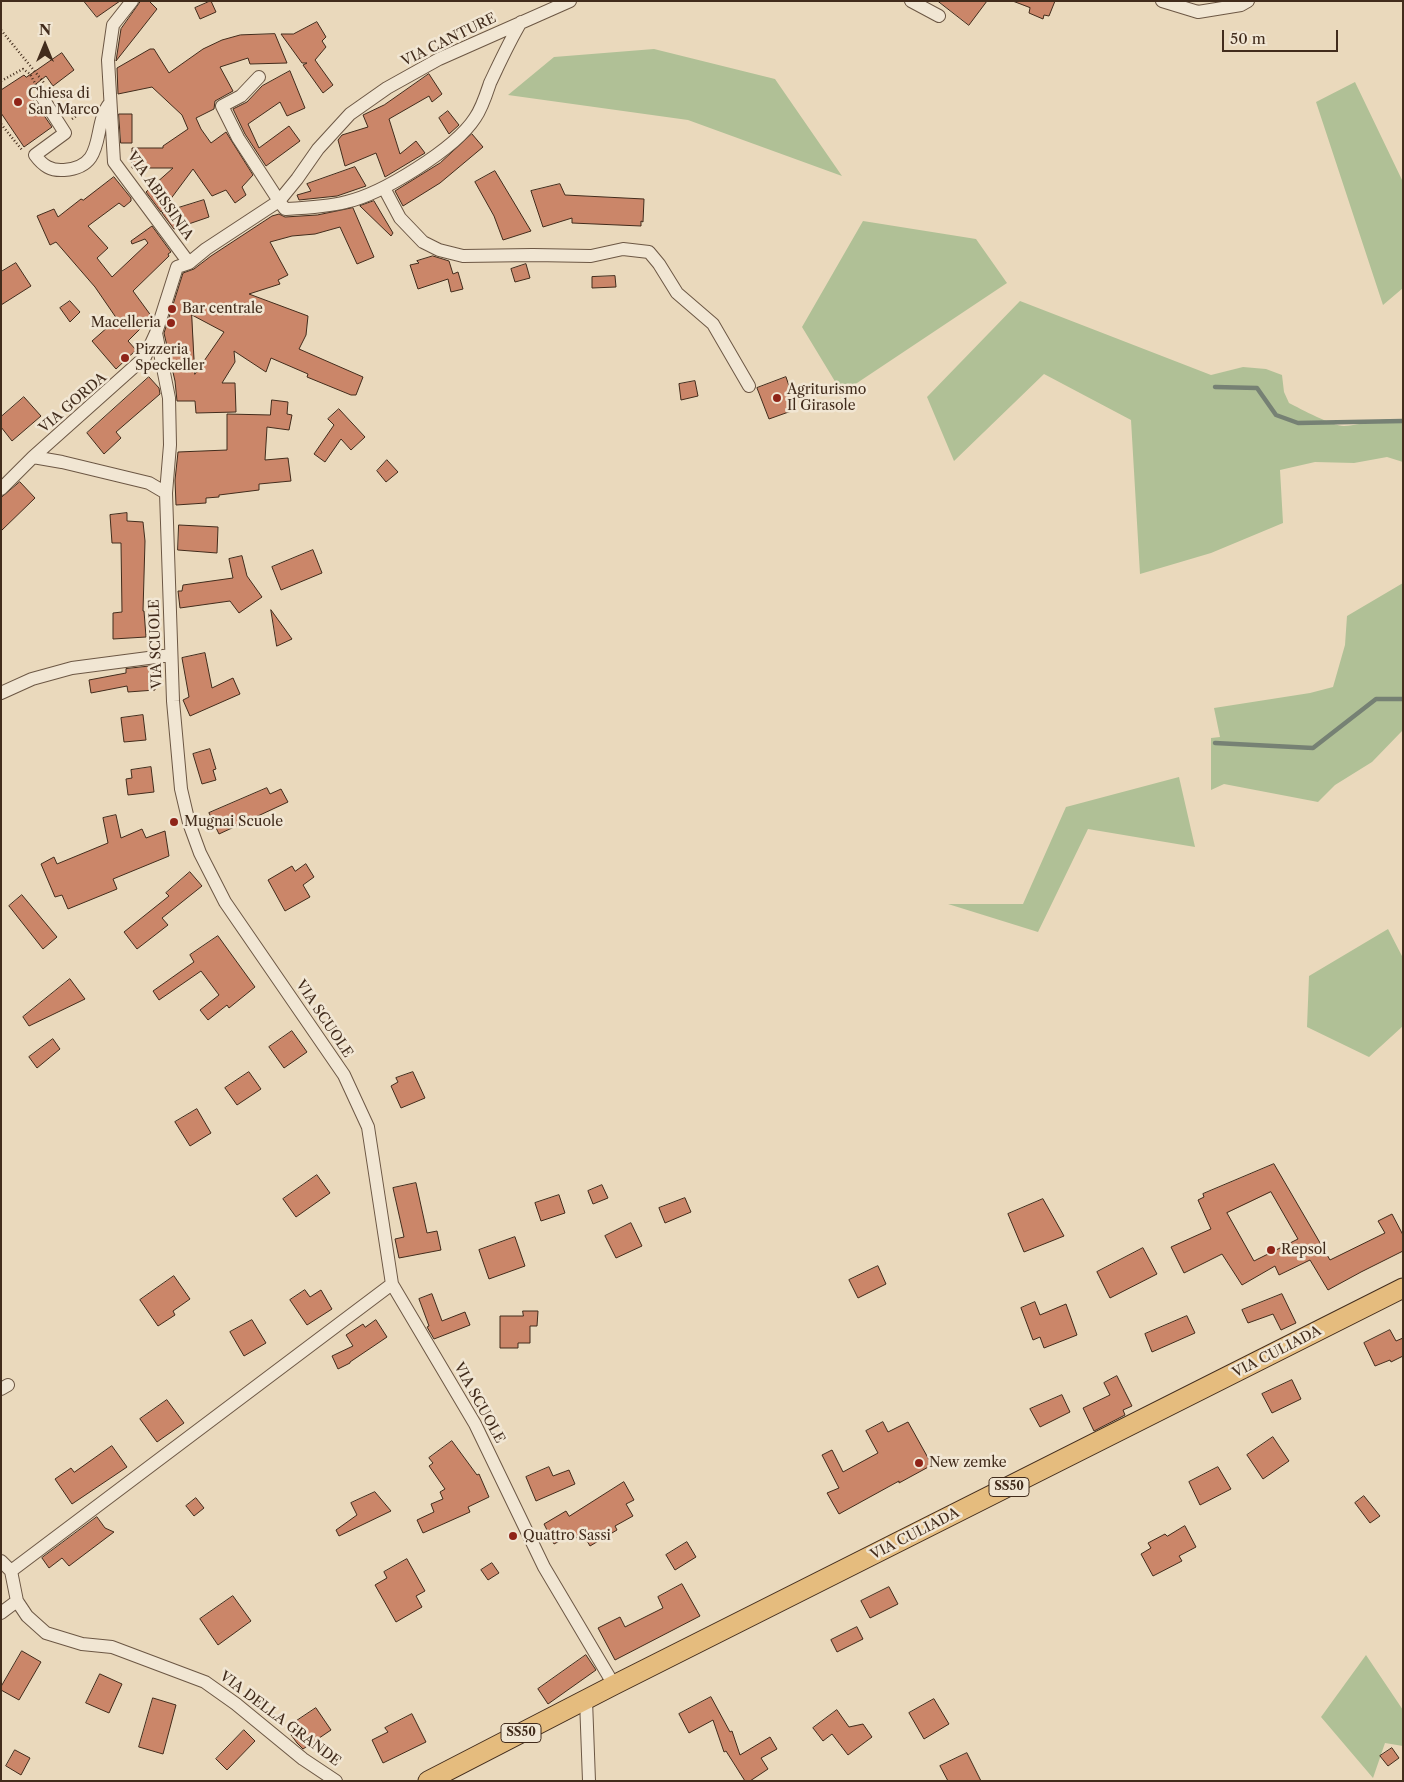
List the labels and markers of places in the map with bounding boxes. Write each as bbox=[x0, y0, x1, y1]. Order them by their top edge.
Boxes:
place label: Chiesa di San Marco bbox=[28, 86, 99, 118]
marker: Chiesa di San Marco bbox=[12, 96, 24, 108]
place label: Bar centrale bbox=[182, 301, 263, 317]
marker: Bar centrale bbox=[166, 303, 178, 315]
place label: Macelleria bbox=[91, 315, 161, 331]
marker: Macelleria bbox=[165, 317, 177, 329]
place label: Pizzeria Speckeller bbox=[135, 342, 205, 374]
marker: Pizzeria Speckeller bbox=[119, 352, 131, 364]
place label: Agriturismo Il Girasole bbox=[787, 382, 866, 414]
marker: Agriturismo Il Girasole bbox=[771, 392, 783, 404]
place label: Mugnai Scuole bbox=[184, 814, 283, 830]
marker: Mugnai Scuole bbox=[168, 816, 180, 828]
place label: Repsol bbox=[1281, 1242, 1326, 1258]
marker: Repsol bbox=[1265, 1244, 1277, 1256]
place label: New zemke bbox=[929, 1455, 1007, 1471]
marker: New zemke bbox=[913, 1457, 925, 1469]
place label: Quattro Sassi bbox=[523, 1528, 611, 1544]
marker: Quattro Sassi bbox=[507, 1530, 519, 1542]

